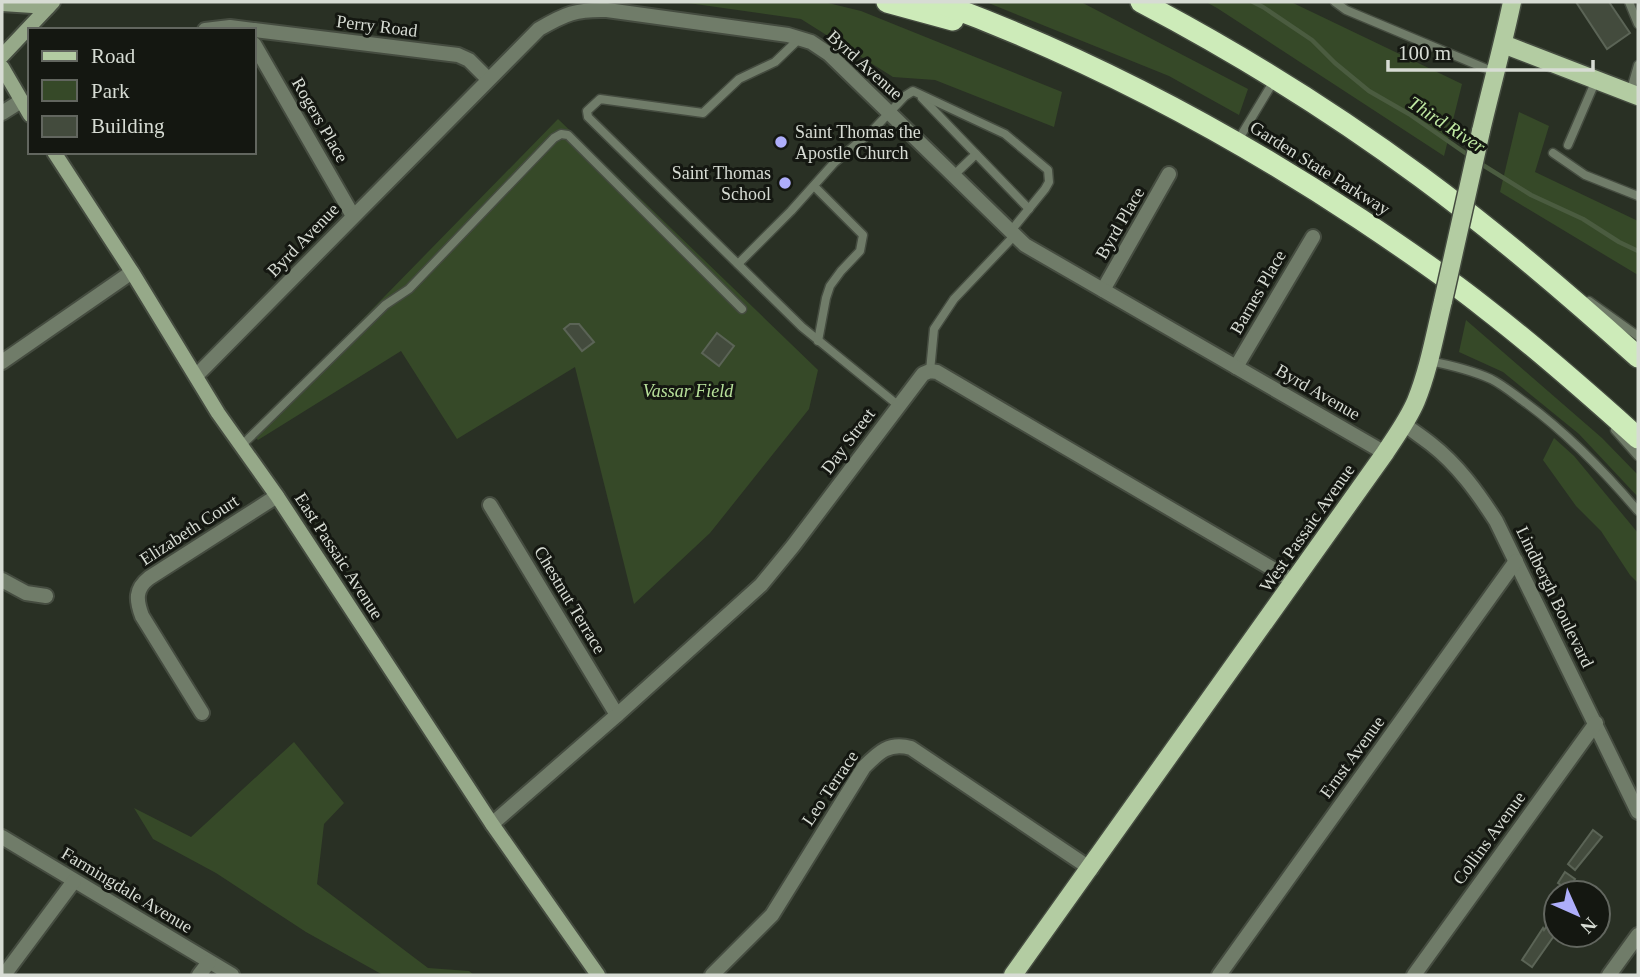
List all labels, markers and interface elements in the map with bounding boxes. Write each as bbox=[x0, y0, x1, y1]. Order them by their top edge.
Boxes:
street label: Perry Road bbox=[335, 11, 419, 41]
street label: Byrd Avenue bbox=[823, 26, 907, 104]
legend bbox=[28, 28, 256, 154]
scale bar bbox=[1388, 28, 1593, 72]
text: 100 m bbox=[1398, 41, 1451, 65]
text: Road bbox=[91, 44, 136, 68]
street label: Rogers Place bbox=[288, 74, 352, 166]
text: Park bbox=[91, 79, 130, 103]
water label: Third River bbox=[1404, 92, 1490, 157]
text: Building bbox=[91, 114, 165, 138]
street label: Garden State Parkway bbox=[1246, 117, 1394, 219]
place label: Saint Thomas the Apostle Church bbox=[795, 122, 921, 163]
marker: Saint Thomas the Apostle Church bbox=[773, 134, 789, 150]
place label: Saint Thomas School bbox=[672, 163, 771, 204]
marker: Saint Thomas School bbox=[777, 175, 793, 191]
street label: Byrd Place bbox=[1091, 184, 1149, 262]
street label: Byrd Avenue bbox=[263, 199, 343, 281]
street label: Barnes Place bbox=[1226, 247, 1290, 337]
street label: Byrd Avenue bbox=[1272, 360, 1364, 424]
park label: Vassar Field bbox=[643, 381, 734, 401]
street label: Day Street bbox=[817, 404, 879, 478]
street label: West Passaic Avenue bbox=[1255, 460, 1359, 596]
street label: East Passaic Avenue bbox=[291, 489, 387, 623]
street label: Elizabeth Court bbox=[136, 491, 242, 569]
street label: Lindbergh Boulevard bbox=[1512, 523, 1598, 671]
street label: Chestnut Terrace bbox=[530, 543, 610, 657]
street label: Ernst Avenue bbox=[1316, 712, 1388, 802]
street label: Leo Terrace bbox=[798, 747, 862, 829]
street label: Collins Avenue bbox=[1449, 788, 1529, 888]
street label: Farmingdale Avenue bbox=[58, 843, 196, 937]
north arrow bbox=[1542, 879, 1612, 949]
text: N bbox=[1576, 913, 1601, 938]

